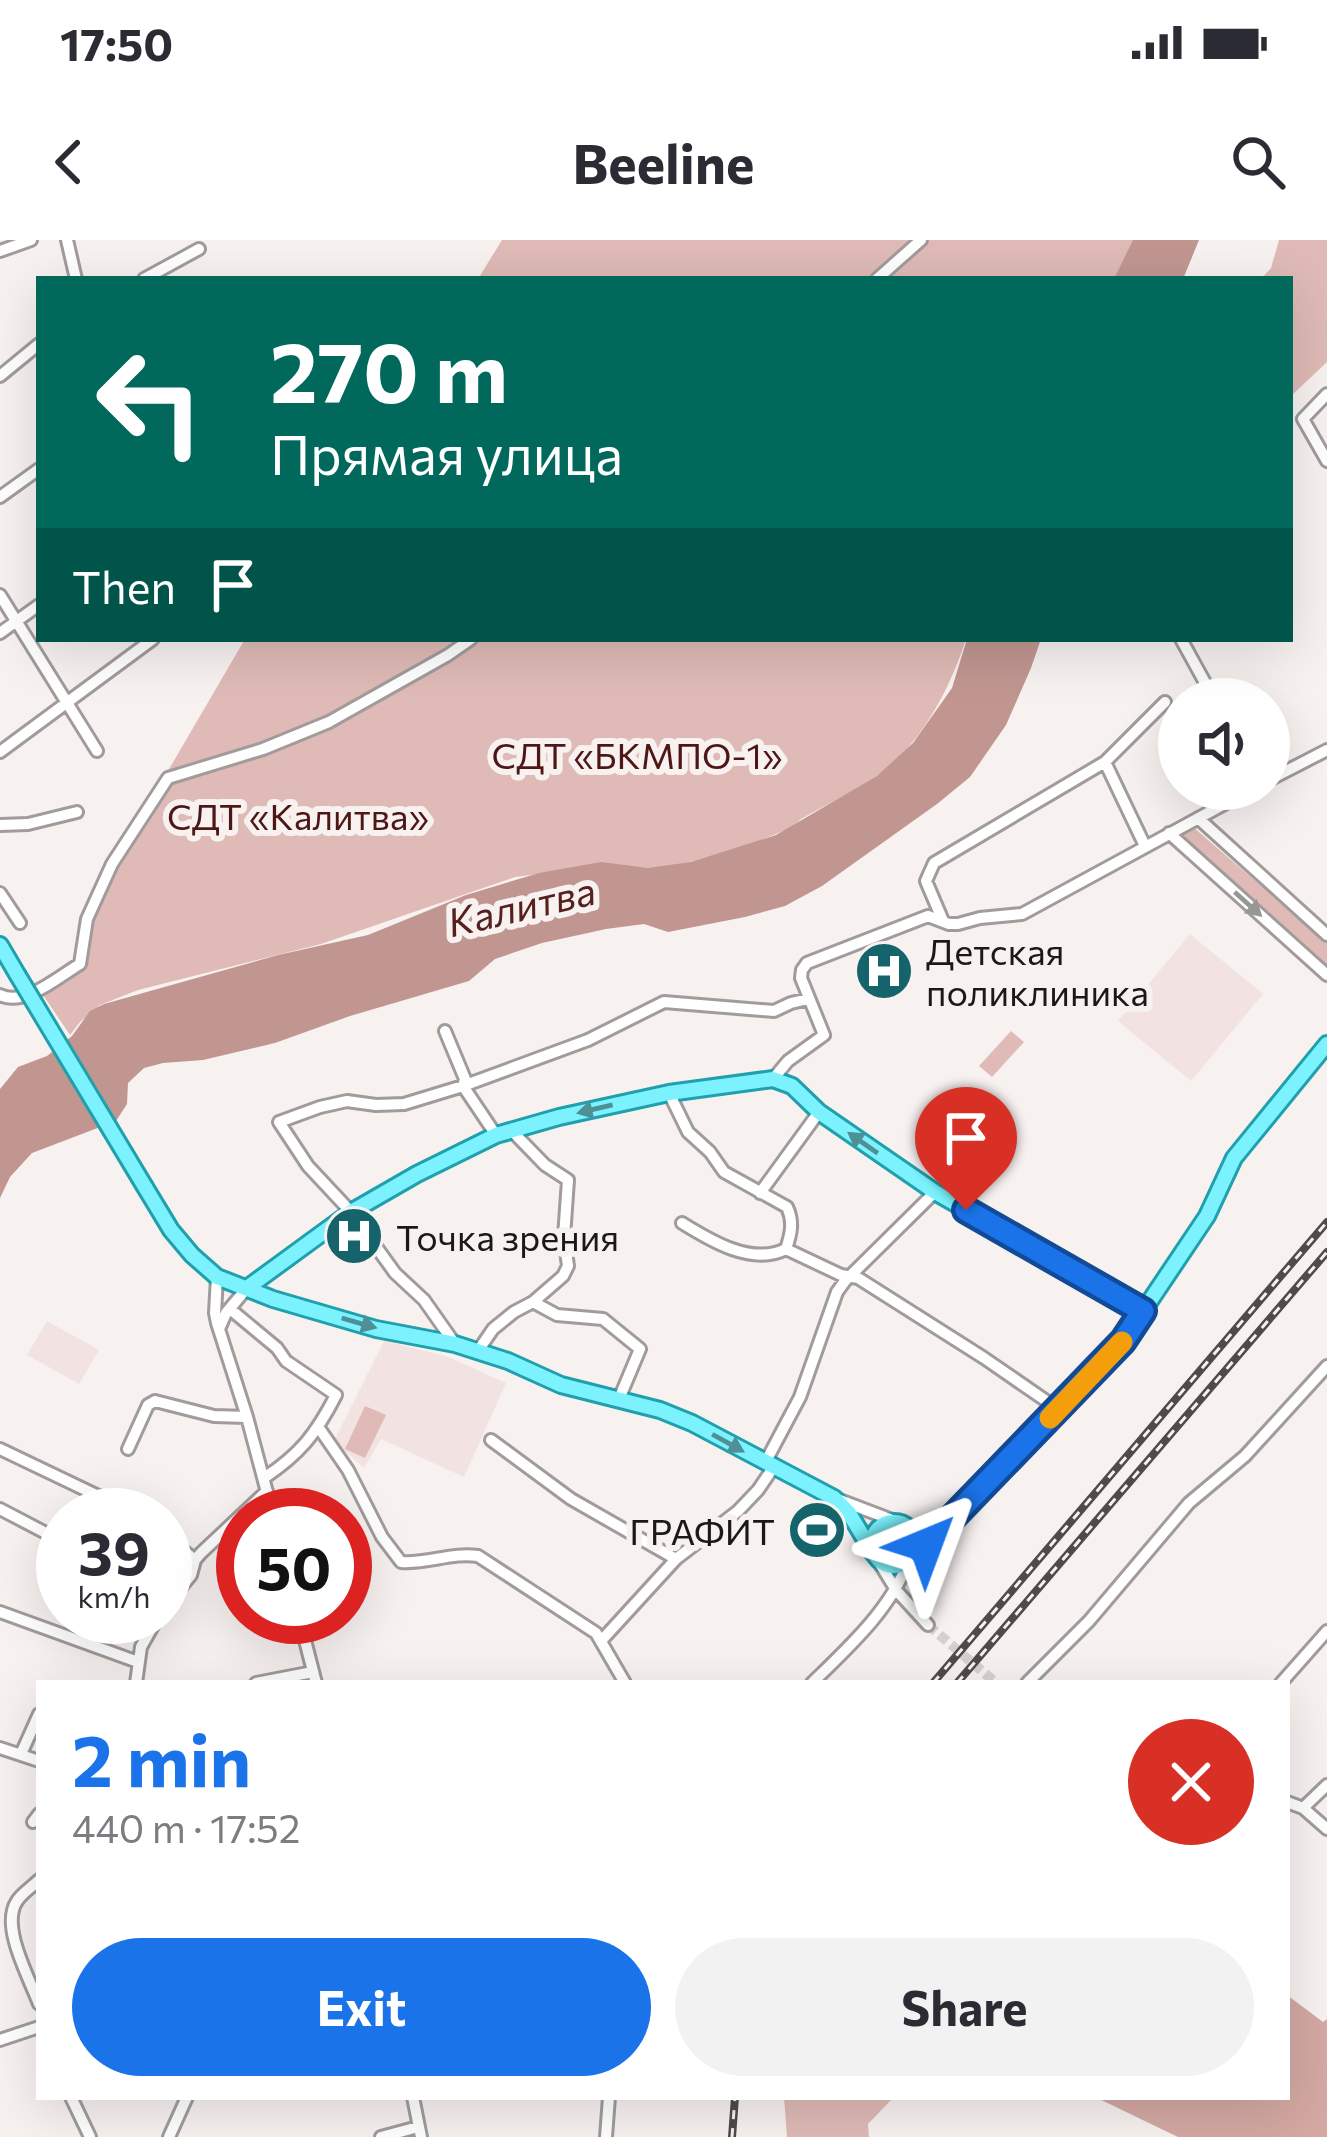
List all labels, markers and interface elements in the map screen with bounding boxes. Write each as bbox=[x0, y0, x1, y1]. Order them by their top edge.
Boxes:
text: 17:50 bbox=[60, 15, 173, 70]
icon: back bbox=[36, 129, 102, 195]
text: Beeline bbox=[572, 129, 755, 195]
icon: search bbox=[1225, 129, 1291, 195]
text: 270 m bbox=[270, 318, 508, 420]
icon: left bbox=[72, 324, 228, 480]
text: Прямая улица bbox=[270, 420, 623, 486]
icon: arrive bbox=[200, 552, 266, 618]
text: Then bbox=[72, 558, 176, 613]
map controls bbox=[1158, 678, 1290, 810]
button: sound bbox=[1158, 678, 1290, 810]
park label: СДТ «БКМПО-1» bbox=[492, 732, 782, 776]
park label: СДТ «Калитва» bbox=[167, 793, 429, 837]
water label: Калитва bbox=[442, 865, 600, 945]
one-way arrow bbox=[1233, 890, 1263, 917]
place label: Детская поликлиника bbox=[926, 928, 1149, 1013]
hospital icon: Детская поликлиника bbox=[853, 940, 915, 1002]
pin bbox=[915, 1087, 1017, 1210]
one-way arrow bbox=[576, 1100, 614, 1119]
icon: arrive bbox=[933, 1105, 999, 1171]
one-way arrow bbox=[847, 1132, 880, 1155]
hospital icon: Точка зрения bbox=[323, 1205, 385, 1267]
place label: Точка зрения bbox=[396, 1214, 619, 1258]
one-way arrow bbox=[341, 1315, 378, 1334]
one-way arrow bbox=[711, 1432, 745, 1453]
position arrow bbox=[863, 1482, 989, 1608]
speed limit sign: 50 bbox=[216, 1488, 372, 1644]
sports icon: ГРАФИТ bbox=[786, 1499, 848, 1561]
place label: ГРАФИТ bbox=[629, 1508, 775, 1552]
text: 39 bbox=[78, 1514, 150, 1587]
text: km/h bbox=[78, 1577, 150, 1614]
text: 2 min bbox=[72, 1714, 251, 1802]
button: close bbox=[1128, 1719, 1254, 1845]
text: 440 m · 17:52 bbox=[72, 1803, 300, 1851]
button: Exit bbox=[72, 1938, 651, 2076]
button: Share bbox=[675, 1938, 1254, 2076]

